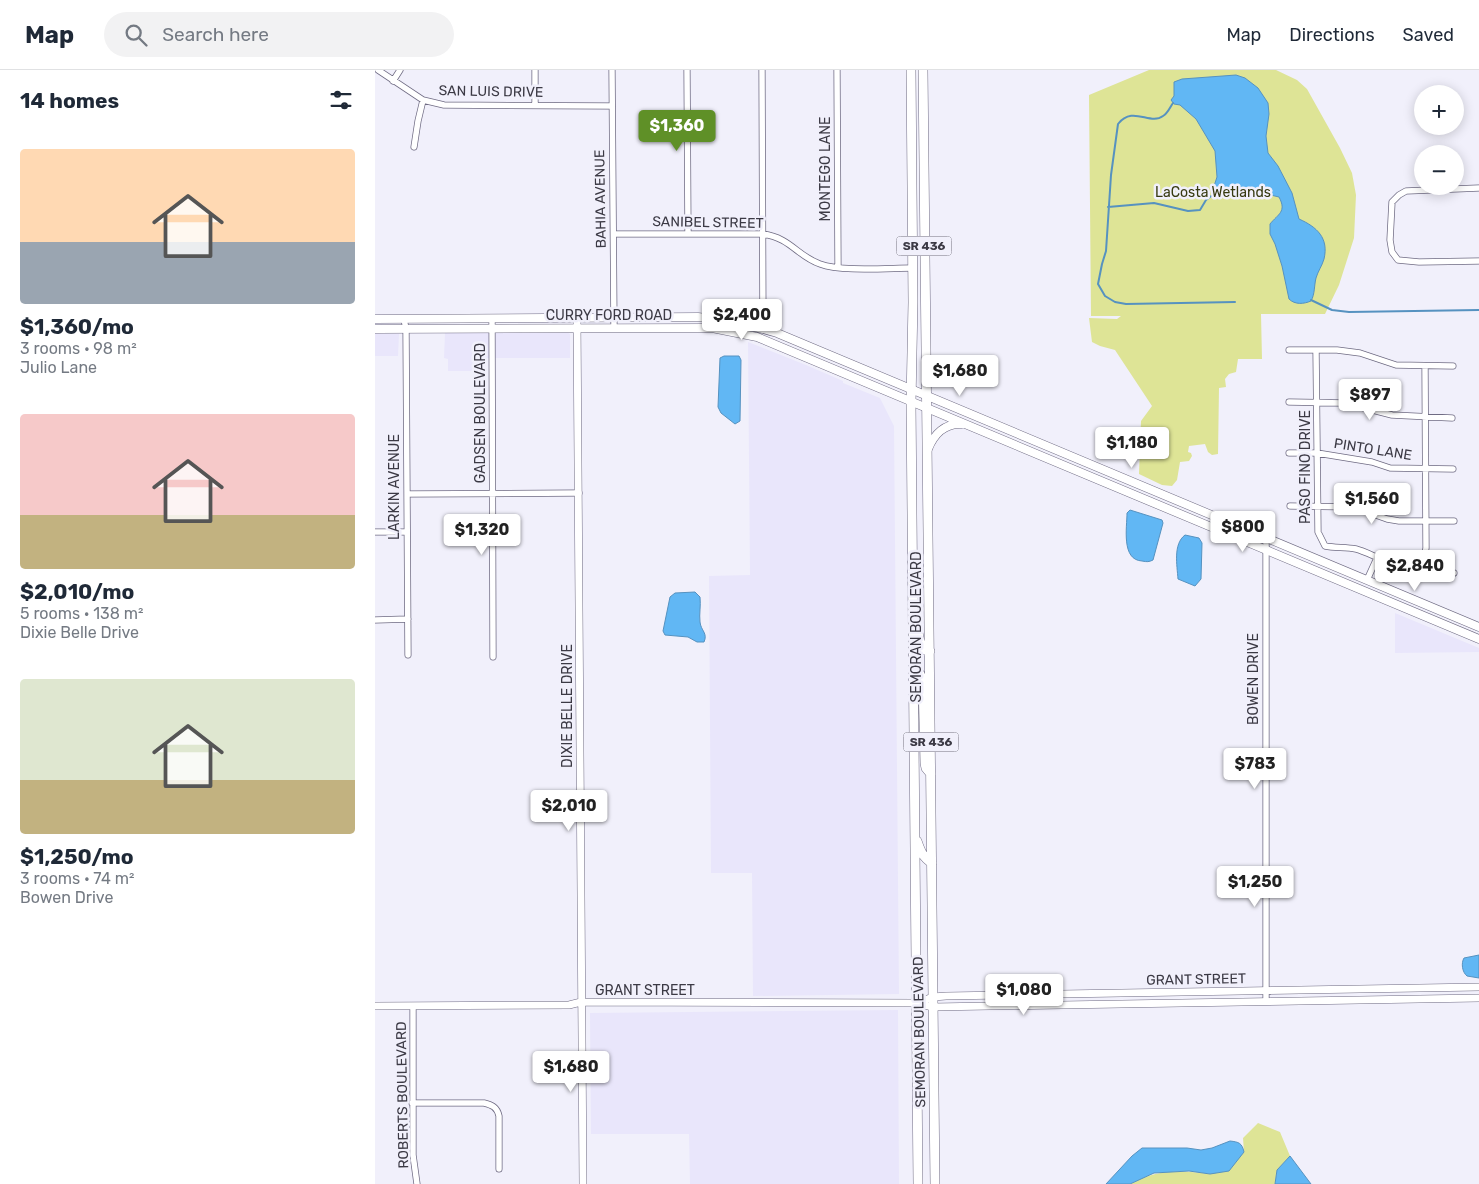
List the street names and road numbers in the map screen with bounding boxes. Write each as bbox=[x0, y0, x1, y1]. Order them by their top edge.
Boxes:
street label: SAN LUIS DRIVE bbox=[438, 82, 544, 101]
street label: MONTEGO LANE bbox=[817, 117, 834, 221]
street label: BAHIA AVENUE bbox=[591, 149, 610, 249]
street label: SANIBEL STREET bbox=[652, 213, 764, 232]
road number: SR 436 bbox=[897, 237, 951, 256]
street label: CURRY FORD ROAD bbox=[546, 307, 672, 324]
street label: GADSEN BOULEVARD bbox=[472, 343, 489, 483]
street label: PASO FINO DRIVE bbox=[1297, 410, 1314, 524]
street label: LARKIN AVENUE bbox=[386, 434, 403, 540]
street label: PINTO LANE bbox=[1333, 435, 1413, 464]
street label: SEMORAN BOULEVARD bbox=[908, 551, 925, 703]
street label: BOWEN DRIVE bbox=[1245, 633, 1262, 725]
street label: DIXIE BELLE DRIVE bbox=[559, 644, 576, 768]
road number: SR 436 bbox=[903, 732, 959, 752]
street label: SEMORAN BOULEVARD bbox=[910, 956, 929, 1108]
street label: GRANT STREET bbox=[1146, 970, 1246, 989]
street label: GRANT STREET bbox=[595, 982, 695, 999]
street label: ROBERTS BOULEVARD bbox=[393, 1021, 412, 1169]

